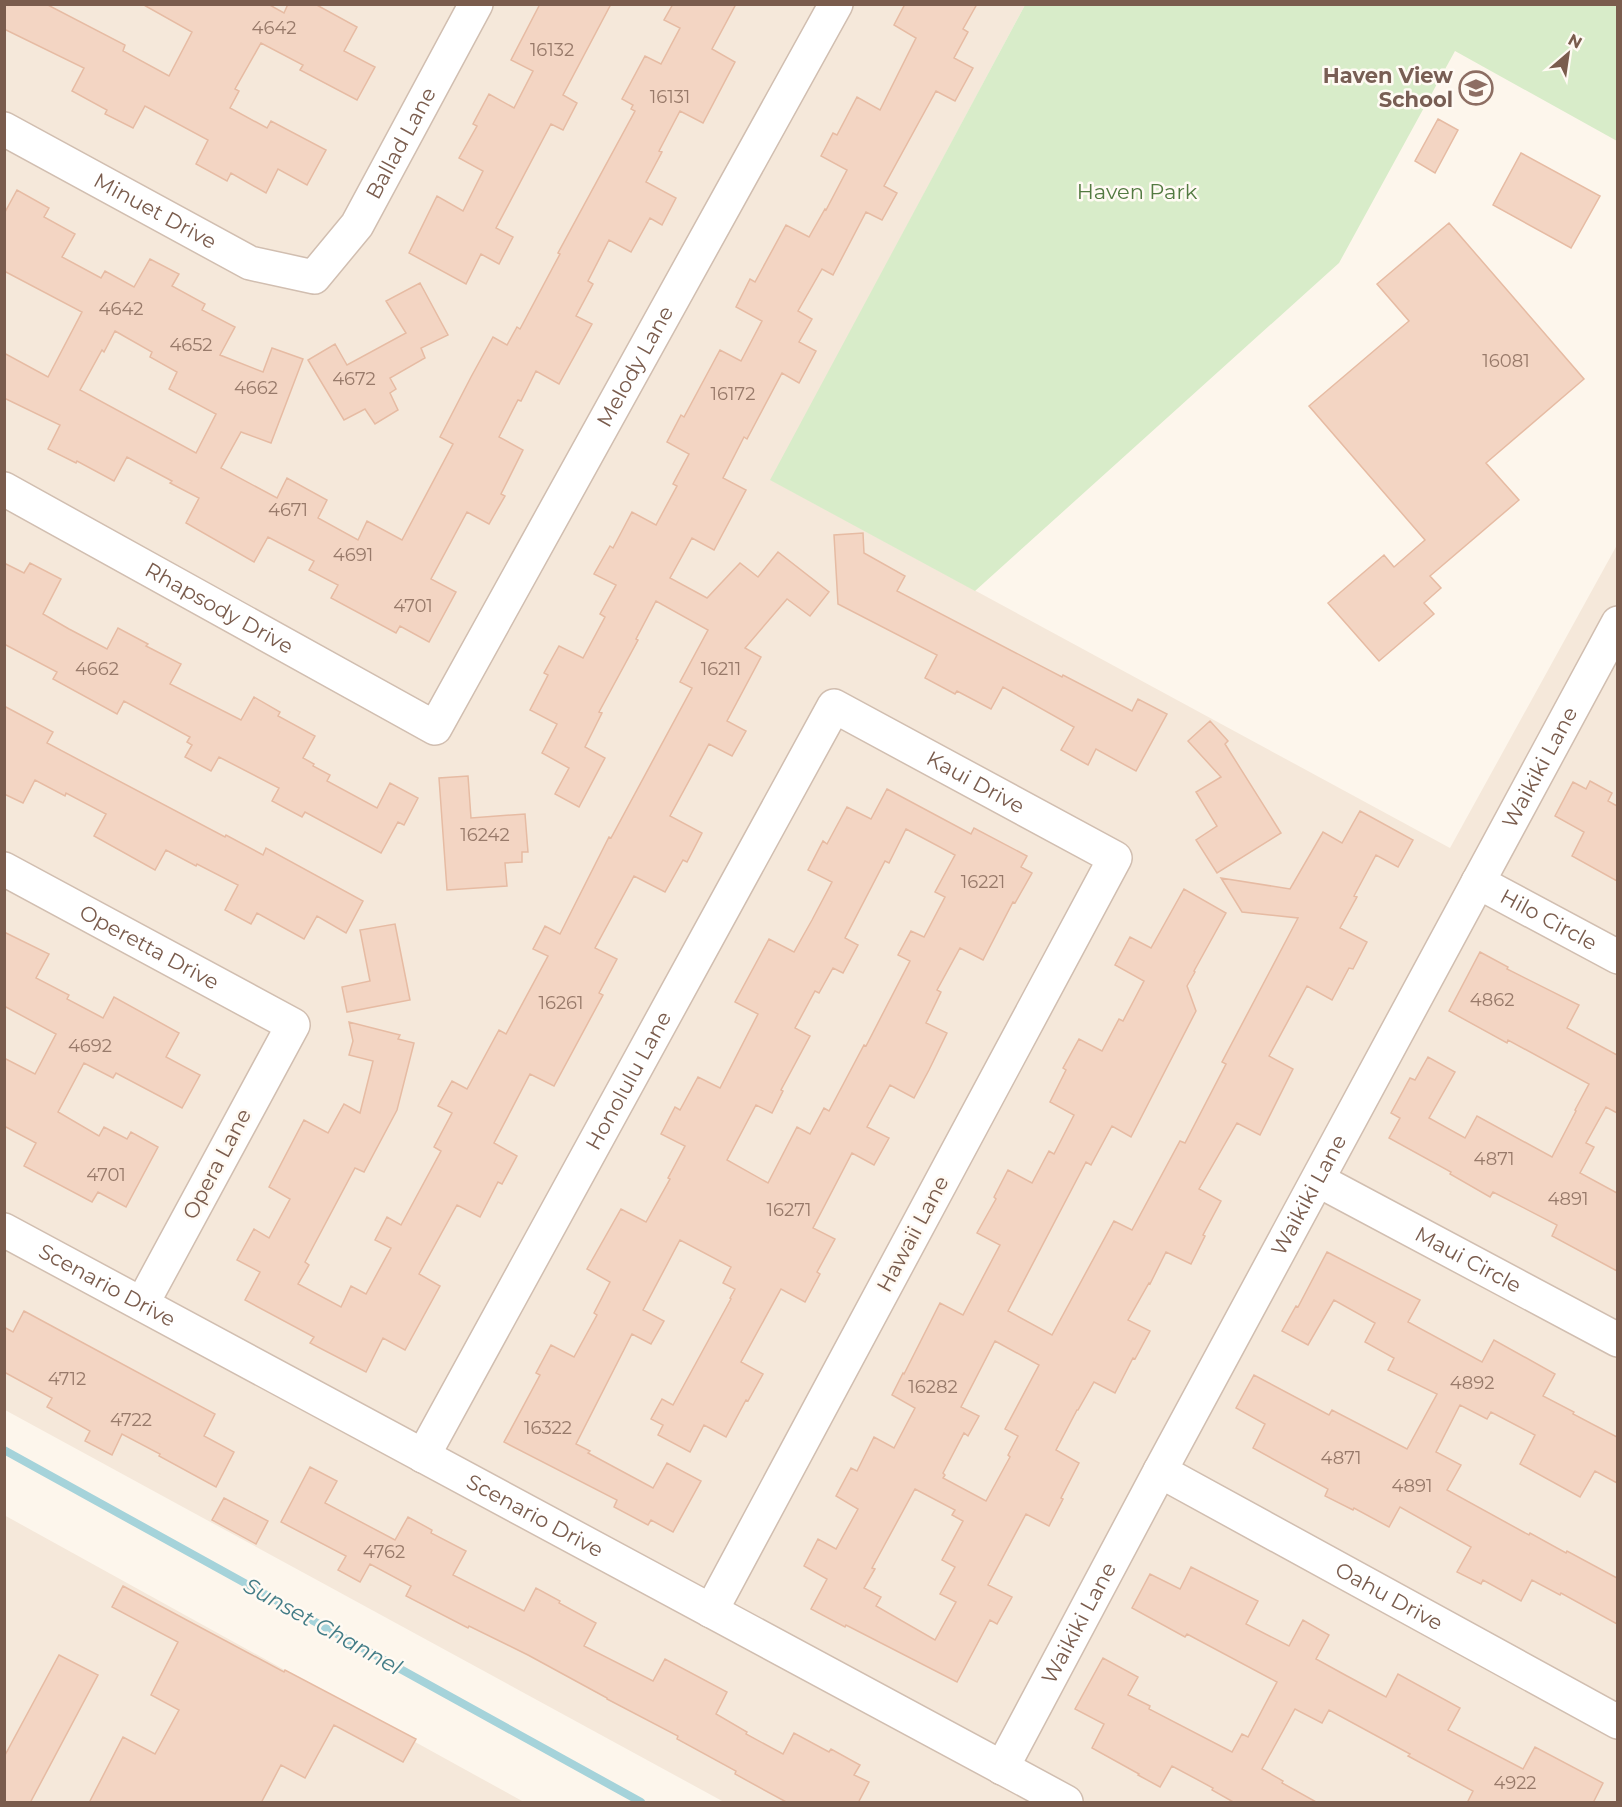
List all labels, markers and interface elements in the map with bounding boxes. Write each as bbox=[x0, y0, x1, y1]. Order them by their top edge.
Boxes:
house number: 4642 bbox=[252, 17, 296, 39]
north arrow bbox=[1538, 24, 1598, 84]
text: N bbox=[1565, 30, 1585, 53]
house number: 16132 bbox=[530, 39, 574, 61]
place label: Haven View School bbox=[1323, 63, 1453, 112]
school or university icon: Haven View School bbox=[1458, 70, 1494, 106]
street label: Ballad Lane bbox=[360, 83, 441, 203]
house number: 16131 bbox=[650, 86, 690, 108]
street label: Minuet Drive bbox=[90, 167, 221, 254]
park label: Haven Park bbox=[1077, 179, 1198, 204]
house number: 4642 bbox=[99, 298, 143, 320]
street label: Melody Lane bbox=[591, 302, 678, 431]
house number: 4652 bbox=[169, 334, 213, 356]
house number: 16081 bbox=[1482, 350, 1530, 372]
house number: 4672 bbox=[332, 368, 376, 390]
house number: 4662 bbox=[234, 377, 278, 399]
house number: 16172 bbox=[711, 383, 755, 405]
house number: 4671 bbox=[268, 499, 308, 521]
house number: 4691 bbox=[333, 544, 373, 566]
street label: Rhapsody Drive bbox=[141, 557, 298, 659]
house number: 4701 bbox=[393, 595, 433, 617]
house number: 4662 bbox=[75, 658, 119, 680]
house number: 16211 bbox=[701, 658, 741, 680]
street label: Waikiki Lane bbox=[1497, 702, 1582, 832]
street label: Kaui Drive bbox=[922, 746, 1029, 819]
house number: 16242 bbox=[460, 824, 510, 846]
house number: 16221 bbox=[961, 871, 1005, 893]
street label: Hilo Circle bbox=[1496, 883, 1601, 955]
street label: Operetta Drive bbox=[75, 899, 223, 995]
house number: 4862 bbox=[1470, 989, 1514, 1011]
house number: 16261 bbox=[538, 992, 584, 1014]
street label: Honolulu Lane bbox=[580, 1007, 676, 1154]
house number: 4692 bbox=[68, 1035, 112, 1057]
street label: Opera Lane bbox=[177, 1104, 256, 1223]
street label: Waikiki Lane bbox=[1266, 1130, 1351, 1260]
house number: 4871 bbox=[1474, 1148, 1514, 1170]
house number: 4701 bbox=[86, 1164, 126, 1186]
street label: Hawaii Lane bbox=[871, 1171, 954, 1296]
house number: 4891 bbox=[1547, 1188, 1589, 1210]
house number: 16271 bbox=[767, 1199, 811, 1221]
street label: Maui Circle bbox=[1411, 1221, 1526, 1298]
street label: Scenario Drive bbox=[35, 1238, 180, 1332]
house number: 4712 bbox=[48, 1368, 86, 1390]
house number: 4892 bbox=[1450, 1372, 1494, 1394]
house number: 16282 bbox=[908, 1376, 958, 1398]
house number: 4722 bbox=[110, 1409, 152, 1431]
house number: 16322 bbox=[524, 1417, 572, 1439]
house number: 4871 bbox=[1321, 1447, 1361, 1469]
street label: Scenario Drive bbox=[463, 1469, 608, 1562]
house number: 4891 bbox=[1391, 1475, 1433, 1497]
house number: 4762 bbox=[363, 1541, 405, 1563]
street label: Oahu Drive bbox=[1331, 1556, 1447, 1636]
street label: Waikiki Lane bbox=[1036, 1558, 1121, 1688]
water label: Sunset Channel bbox=[239, 1572, 407, 1681]
house number: 4922 bbox=[1493, 1772, 1537, 1794]

